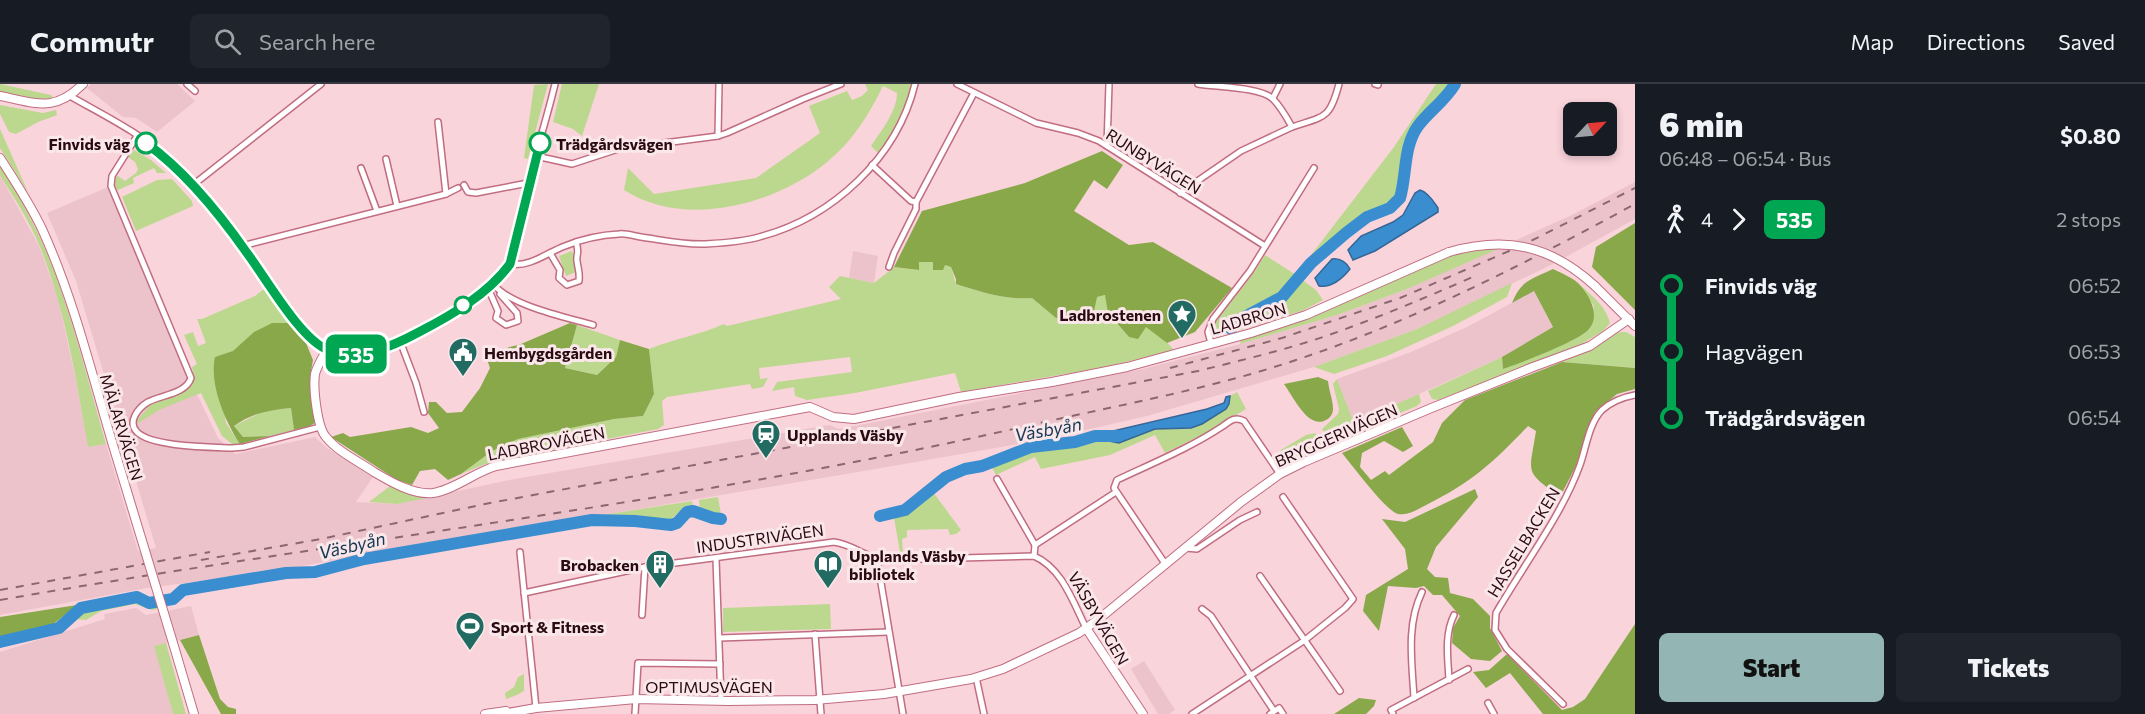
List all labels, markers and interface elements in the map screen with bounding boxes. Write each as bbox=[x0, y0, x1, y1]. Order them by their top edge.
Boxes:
search box bbox=[190, 14, 610, 68]
text: Commutr bbox=[30, 24, 154, 58]
icon: search bbox=[211, 25, 244, 58]
text: Search here bbox=[259, 28, 375, 55]
text: Map bbox=[1851, 29, 1894, 54]
text: Directions bbox=[1927, 29, 2025, 54]
text: Saved bbox=[2058, 29, 2115, 54]
north arrow bbox=[1563, 102, 1617, 156]
map controls bbox=[1563, 102, 1617, 156]
text: 6 min bbox=[1659, 103, 1743, 144]
text: $0.80 bbox=[2060, 122, 2121, 149]
street label: RUNBYVÄGEN bbox=[1103, 124, 1205, 198]
marker: Finvids väg bbox=[135, 132, 157, 154]
marker: Trädgårdsvägen bbox=[529, 132, 551, 154]
place label: Finvids väg bbox=[49, 134, 130, 153]
place label: Trädgårdsvägen bbox=[556, 134, 673, 153]
text: 06:48 – 06:54 · Bus bbox=[1659, 146, 1831, 170]
icon: walk bbox=[1659, 203, 1692, 236]
icon: forward bbox=[1722, 203, 1755, 236]
text: 4 bbox=[1701, 207, 1713, 231]
text: 535 bbox=[1776, 207, 1813, 232]
text: 2 stops bbox=[2056, 207, 2121, 231]
text: Finvids väg bbox=[1705, 272, 1817, 299]
text: 06:52 bbox=[2069, 273, 2121, 297]
unlabelled marker bbox=[454, 296, 472, 314]
place icon: Ladbrostenen bbox=[1166, 298, 1198, 340]
street label: LADBRON bbox=[1208, 298, 1288, 338]
place label: Ladbrostenen bbox=[1059, 305, 1161, 324]
line badge: 535 bbox=[322, 334, 391, 374]
public building icon: Hembygdsgården bbox=[447, 336, 479, 378]
text: Hagvägen bbox=[1705, 338, 1803, 365]
text: 06:53 bbox=[2068, 339, 2121, 363]
text: 535 bbox=[338, 342, 374, 367]
place label: Hembygdsgården bbox=[484, 343, 612, 362]
street label: MÄLARVÄGEN bbox=[97, 371, 147, 483]
street label: BRYGGERIVÄGEN bbox=[1272, 399, 1400, 471]
text: Trädgårdsvägen bbox=[1705, 404, 1866, 431]
text: 06:54 bbox=[2068, 405, 2121, 429]
water label: Väsbyån bbox=[1013, 412, 1083, 446]
station icon: Upplands Väsby bbox=[750, 418, 782, 460]
street label: LADBROVÄGEN bbox=[486, 422, 606, 464]
place label: Upplands Väsby bbox=[787, 425, 904, 444]
street label: HASSELBACKEN bbox=[1483, 484, 1563, 600]
street label: INDUSTRIVÄGEN bbox=[695, 520, 825, 556]
water label: Väsbyån bbox=[316, 527, 388, 563]
place label: Upplands Väsby bibliotek bbox=[849, 546, 966, 583]
building icon: Brobacken bbox=[644, 548, 676, 590]
library icon: Upplands Väsby bibliotek bbox=[812, 548, 844, 590]
place label: Brobacken bbox=[560, 555, 639, 574]
street label: VÄSBYVÄGEN bbox=[1065, 568, 1133, 668]
sports icon: Sport & Fitness bbox=[454, 610, 486, 652]
place label: Sport & Fitness bbox=[491, 617, 604, 636]
button: Start bbox=[1659, 633, 1884, 702]
button: Tickets bbox=[1896, 633, 2121, 702]
street label: OPTIMUSVÄGEN bbox=[645, 677, 773, 696]

